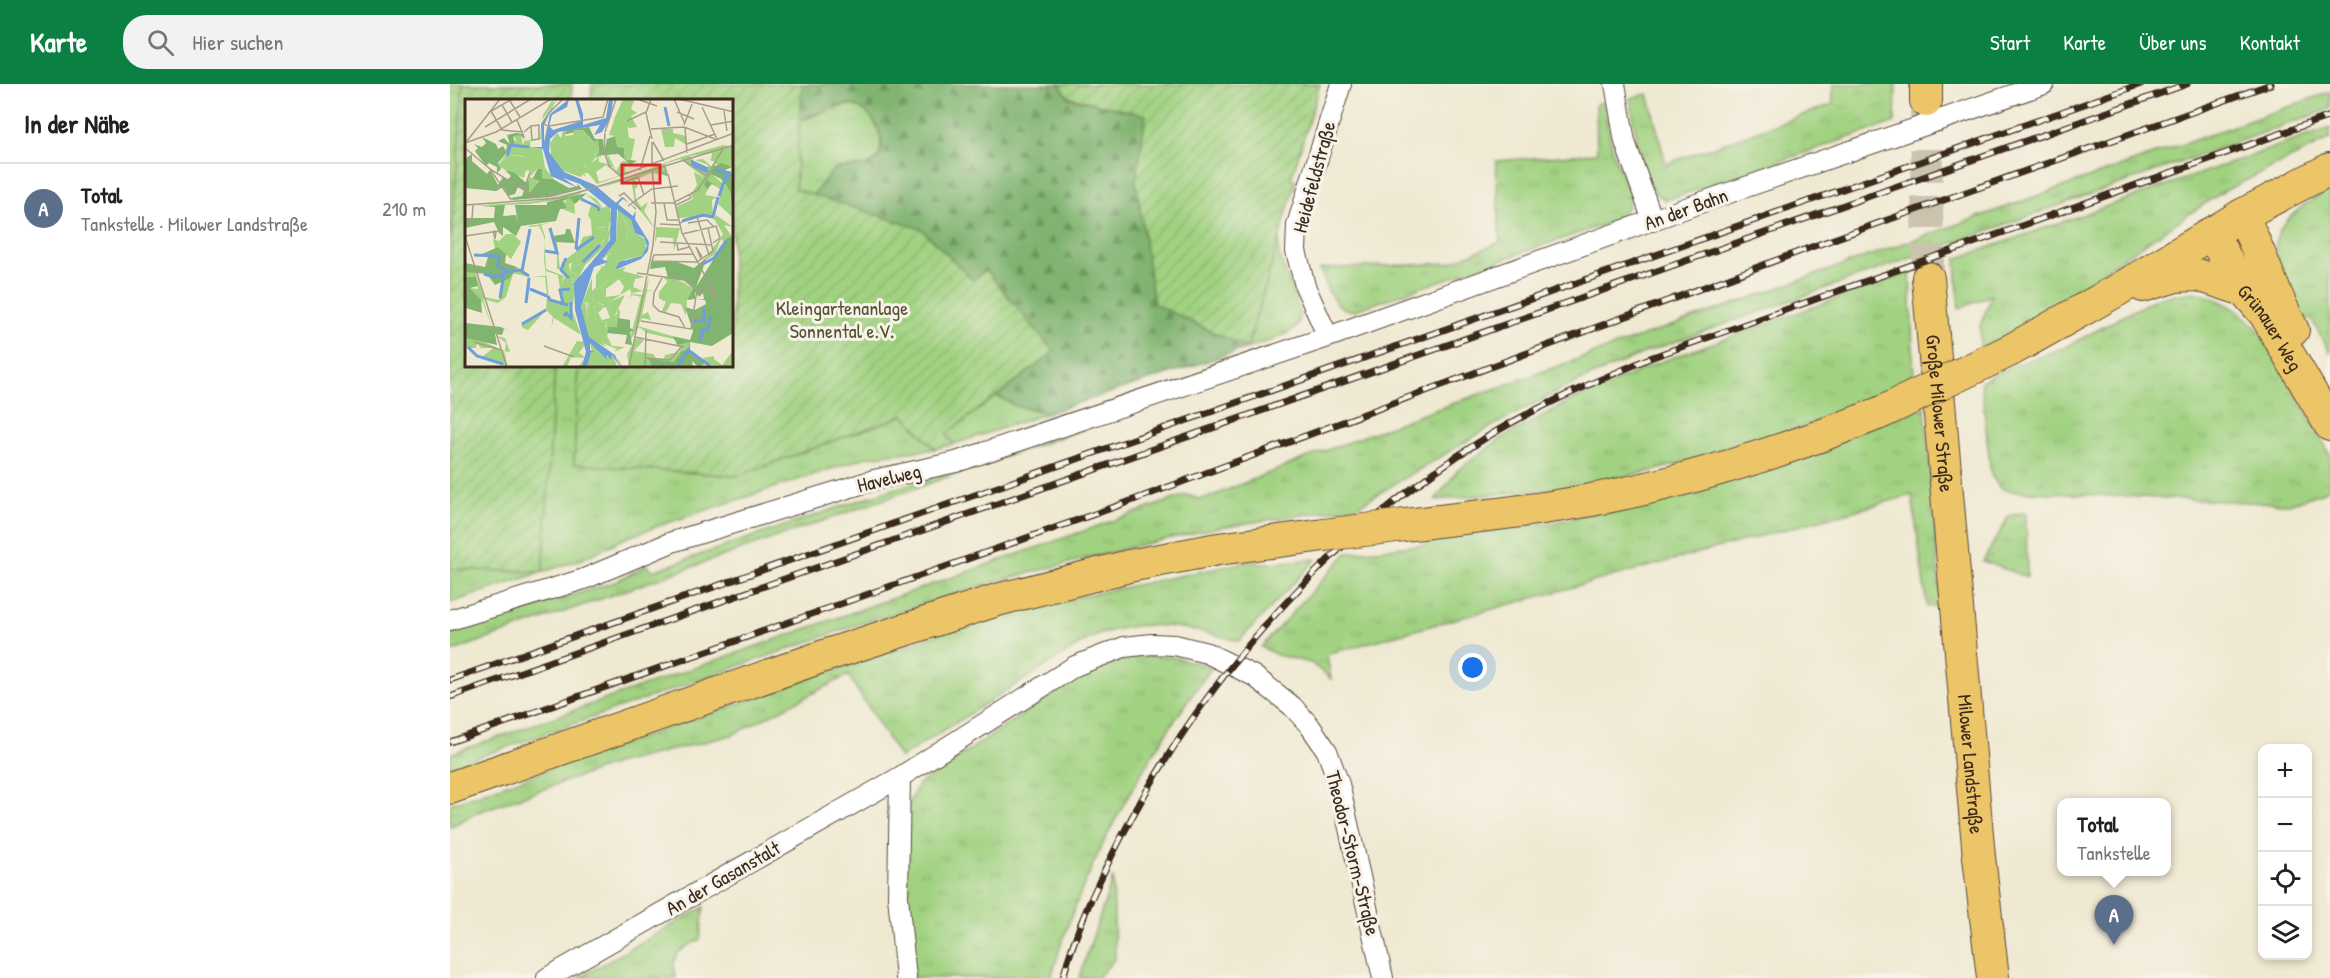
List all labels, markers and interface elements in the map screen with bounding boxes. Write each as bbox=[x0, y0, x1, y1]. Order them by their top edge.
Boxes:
search box bbox=[123, 15, 543, 69]
text: Karte bbox=[30, 23, 87, 61]
icon: search bbox=[144, 26, 177, 59]
text: Hier suchen bbox=[192, 27, 283, 57]
text: Start bbox=[1990, 28, 2030, 57]
text: Karte bbox=[2063, 28, 2106, 57]
text: Über uns bbox=[2139, 28, 2207, 57]
text: Kontakt bbox=[2240, 28, 2300, 57]
inset map bbox=[465, 99, 734, 368]
text: In der Nähe bbox=[24, 106, 130, 141]
street label: Heidefeldstraße bbox=[1286, 118, 1341, 236]
text: Total bbox=[81, 180, 122, 210]
street label: An der Bahn bbox=[1640, 181, 1731, 236]
text: A bbox=[39, 195, 48, 222]
text: 210 m bbox=[382, 195, 426, 222]
text: Tankstelle · Milower Landstraße bbox=[81, 210, 308, 237]
street label: Grünauer Weg bbox=[2232, 278, 2310, 376]
park label: Kleingartenanlage Sonnental e.V. bbox=[776, 294, 908, 344]
street label: Große Milower Straße bbox=[1920, 334, 1961, 493]
street label: Havelweg bbox=[854, 457, 924, 498]
your location bbox=[1458, 653, 1487, 682]
street label: Milower Landstraße bbox=[1952, 693, 1991, 835]
map controls bbox=[2258, 744, 2312, 960]
button: + bbox=[2258, 744, 2312, 798]
street label: Theodor-Storm-Straße bbox=[1320, 768, 1387, 938]
popup bbox=[2057, 798, 2171, 876]
button: − bbox=[2258, 798, 2312, 852]
text: Total bbox=[2077, 809, 2118, 839]
street label: An der Gasanstalt bbox=[661, 833, 786, 921]
text: Tankstelle bbox=[2077, 839, 2151, 866]
button: locate bbox=[2258, 852, 2312, 906]
pin: A bbox=[2094, 896, 2134, 945]
button: layers bbox=[2258, 906, 2312, 960]

